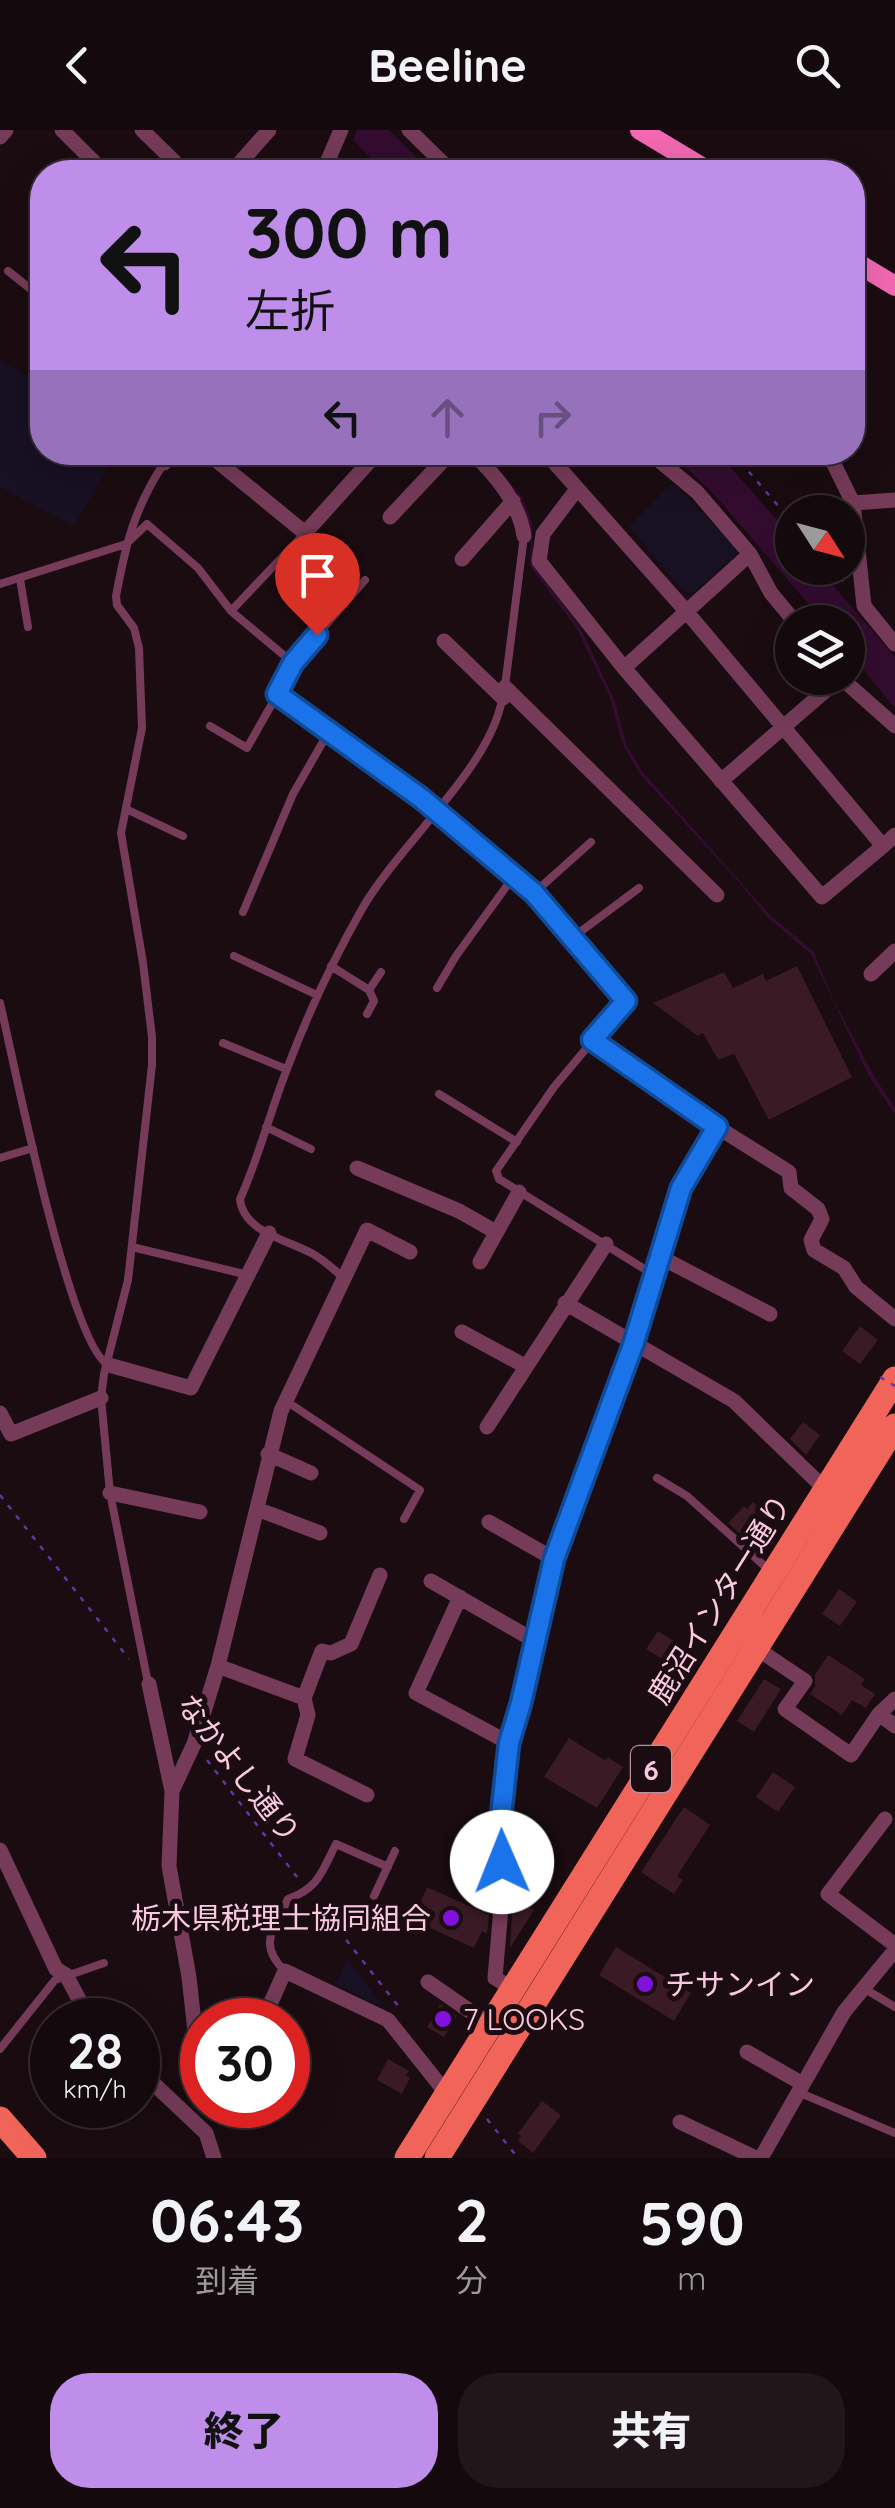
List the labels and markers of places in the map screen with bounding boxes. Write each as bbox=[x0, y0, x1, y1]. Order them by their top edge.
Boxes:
pin bbox=[275, 533, 360, 636]
place label: 栃木県税理士協同組合 bbox=[131, 1899, 431, 1937]
marker: 栃木県税理士協同組合 bbox=[440, 1907, 462, 1929]
place label: チサンイン bbox=[665, 1965, 815, 2003]
marker: チサンイン bbox=[634, 1973, 656, 1995]
place label: 7 LOOKS bbox=[463, 2000, 585, 2038]
marker: 7 LOOKS bbox=[432, 2008, 454, 2030]

